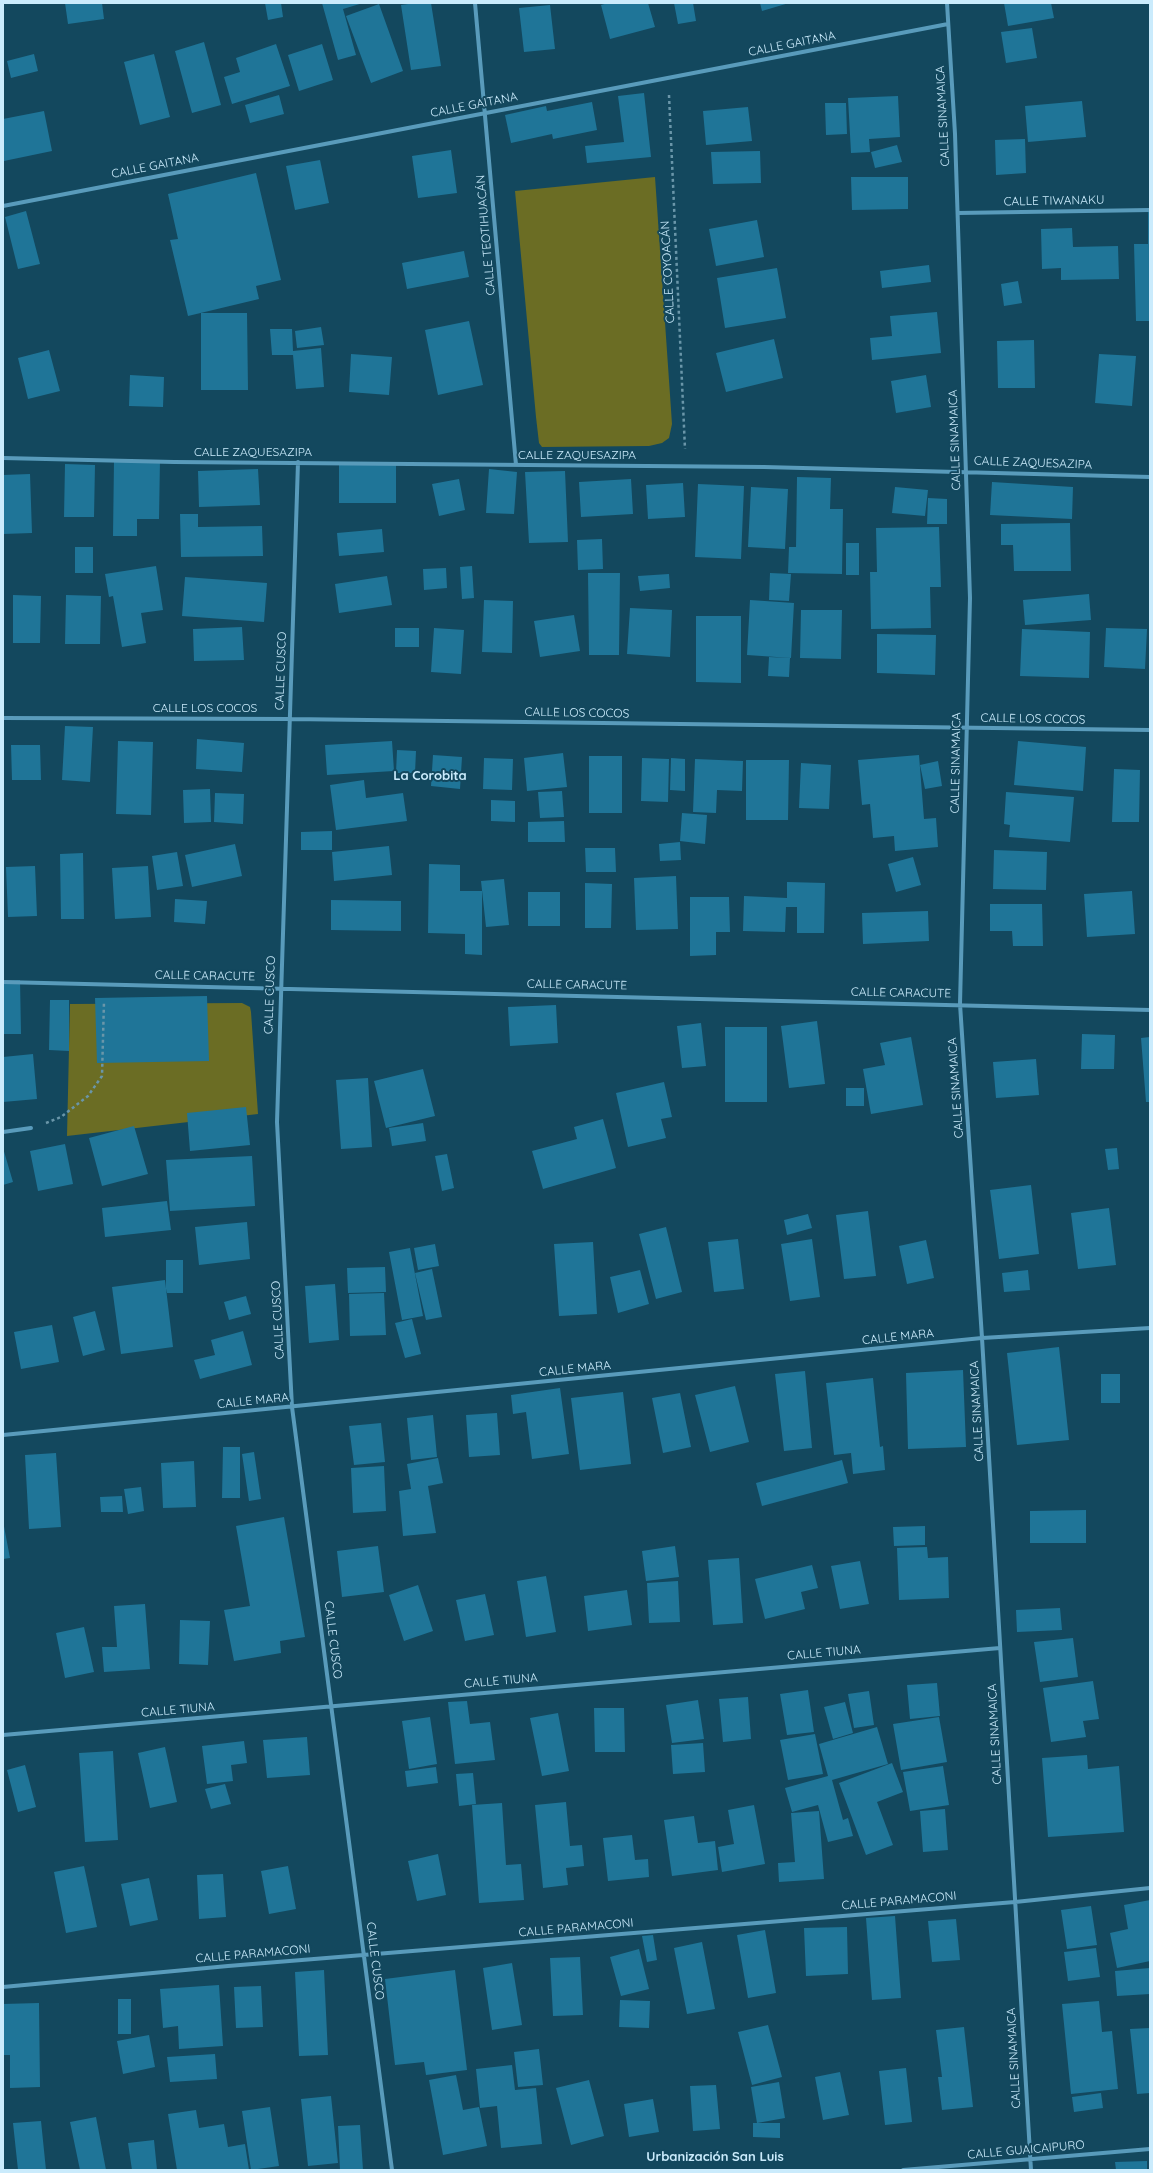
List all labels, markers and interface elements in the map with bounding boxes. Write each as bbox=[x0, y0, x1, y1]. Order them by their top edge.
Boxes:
street label: CALLE GAITANA bbox=[747, 28, 837, 60]
street label: CALLE SINAMAICA bbox=[933, 65, 953, 167]
street label: CALLE GAITANA bbox=[429, 89, 519, 121]
street label: CALLE GAITANA bbox=[110, 150, 200, 182]
street label: CALLE TEOTIHUACÁN bbox=[474, 174, 498, 296]
street label: CALLE TIWANAKU bbox=[1003, 193, 1105, 209]
street label: CALLE COYOACÁN bbox=[658, 220, 678, 324]
street label: CALLE SINAMAICA bbox=[946, 389, 964, 491]
street label: CALLE ZAQUESAZIPA bbox=[194, 445, 312, 459]
street label: CALLE ZAQUESAZIPA bbox=[518, 448, 636, 462]
street label: CALLE ZAQUESAZIPA bbox=[974, 454, 1092, 472]
street label: CALLE CUSCO bbox=[272, 632, 290, 710]
street label: CALLE LOS COCOS bbox=[153, 701, 257, 715]
street label: CALLE LOS COCOS bbox=[525, 705, 629, 721]
street label: CALLE LOS COCOS bbox=[981, 711, 1085, 727]
street label: CALLE SINAMAICA bbox=[948, 712, 964, 814]
district label: La Corobita bbox=[393, 768, 467, 784]
street label: CALLE CUSCO bbox=[261, 956, 279, 1034]
street label: CALLE CARACUTE bbox=[155, 968, 255, 984]
street label: CALLE CARACUTE bbox=[527, 977, 627, 993]
street label: CALLE CARACUTE bbox=[851, 985, 951, 1001]
street label: CALLE SINAMAICA bbox=[945, 1037, 967, 1139]
street label: CALLE CUSCO bbox=[269, 1280, 287, 1360]
street label: CALLE MARA bbox=[861, 1326, 935, 1348]
street label: CALLE MARA bbox=[538, 1358, 612, 1380]
street label: CALLE SINAMAICA bbox=[967, 1360, 987, 1462]
street label: CALLE MARA bbox=[216, 1390, 290, 1412]
street label: CALLE CUSCO bbox=[321, 1600, 345, 1680]
street label: CALLE TIUNA bbox=[787, 1643, 861, 1663]
street label: CALLE TIUNA bbox=[464, 1671, 538, 1691]
street label: CALLE SINAMAICA bbox=[985, 1683, 1005, 1785]
street label: CALLE TIUNA bbox=[141, 1700, 215, 1720]
street label: CALLE PARAMACONI bbox=[841, 1889, 957, 1913]
street label: CALLE PARAMACONI bbox=[518, 1916, 634, 1940]
street label: CALLE CUSCO bbox=[363, 1921, 387, 2001]
street label: CALLE PARAMACONI bbox=[195, 1942, 311, 1966]
street label: CALLE SINAMAICA bbox=[1004, 2007, 1024, 2109]
street label: CALLE GUAICAIPURO bbox=[967, 2138, 1085, 2162]
district label: Urbanización San Luis bbox=[646, 2149, 784, 2165]

